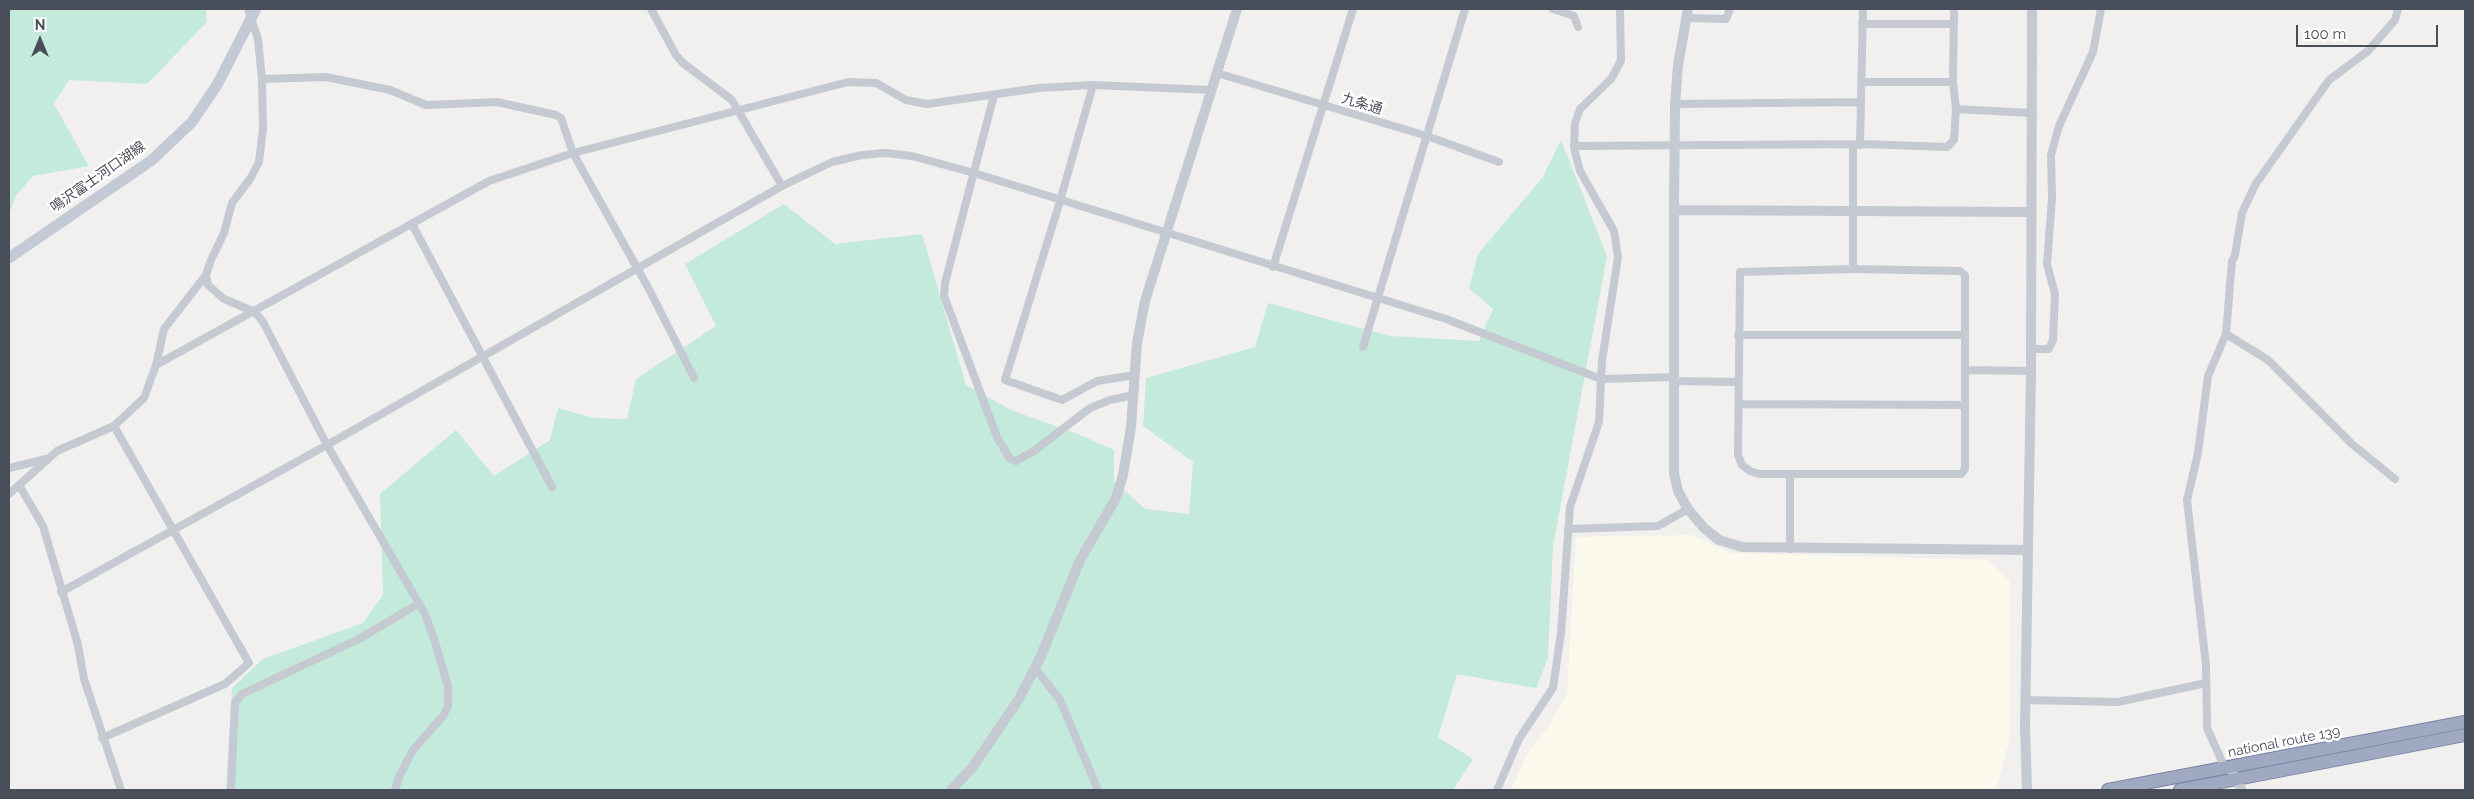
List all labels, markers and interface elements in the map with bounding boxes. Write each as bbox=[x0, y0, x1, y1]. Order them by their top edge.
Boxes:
north arrow bbox=[15, 15, 65, 65]
scale bar bbox=[2299, 15, 2442, 47]
text: N bbox=[35, 17, 45, 33]
text: 100 m bbox=[2304, 25, 2346, 43]
street label: 九条通 bbox=[1339, 90, 1385, 118]
street label: 鳴沢富士河口湖線 bbox=[47, 138, 149, 216]
street label: national route 139 bbox=[2226, 723, 2342, 761]

